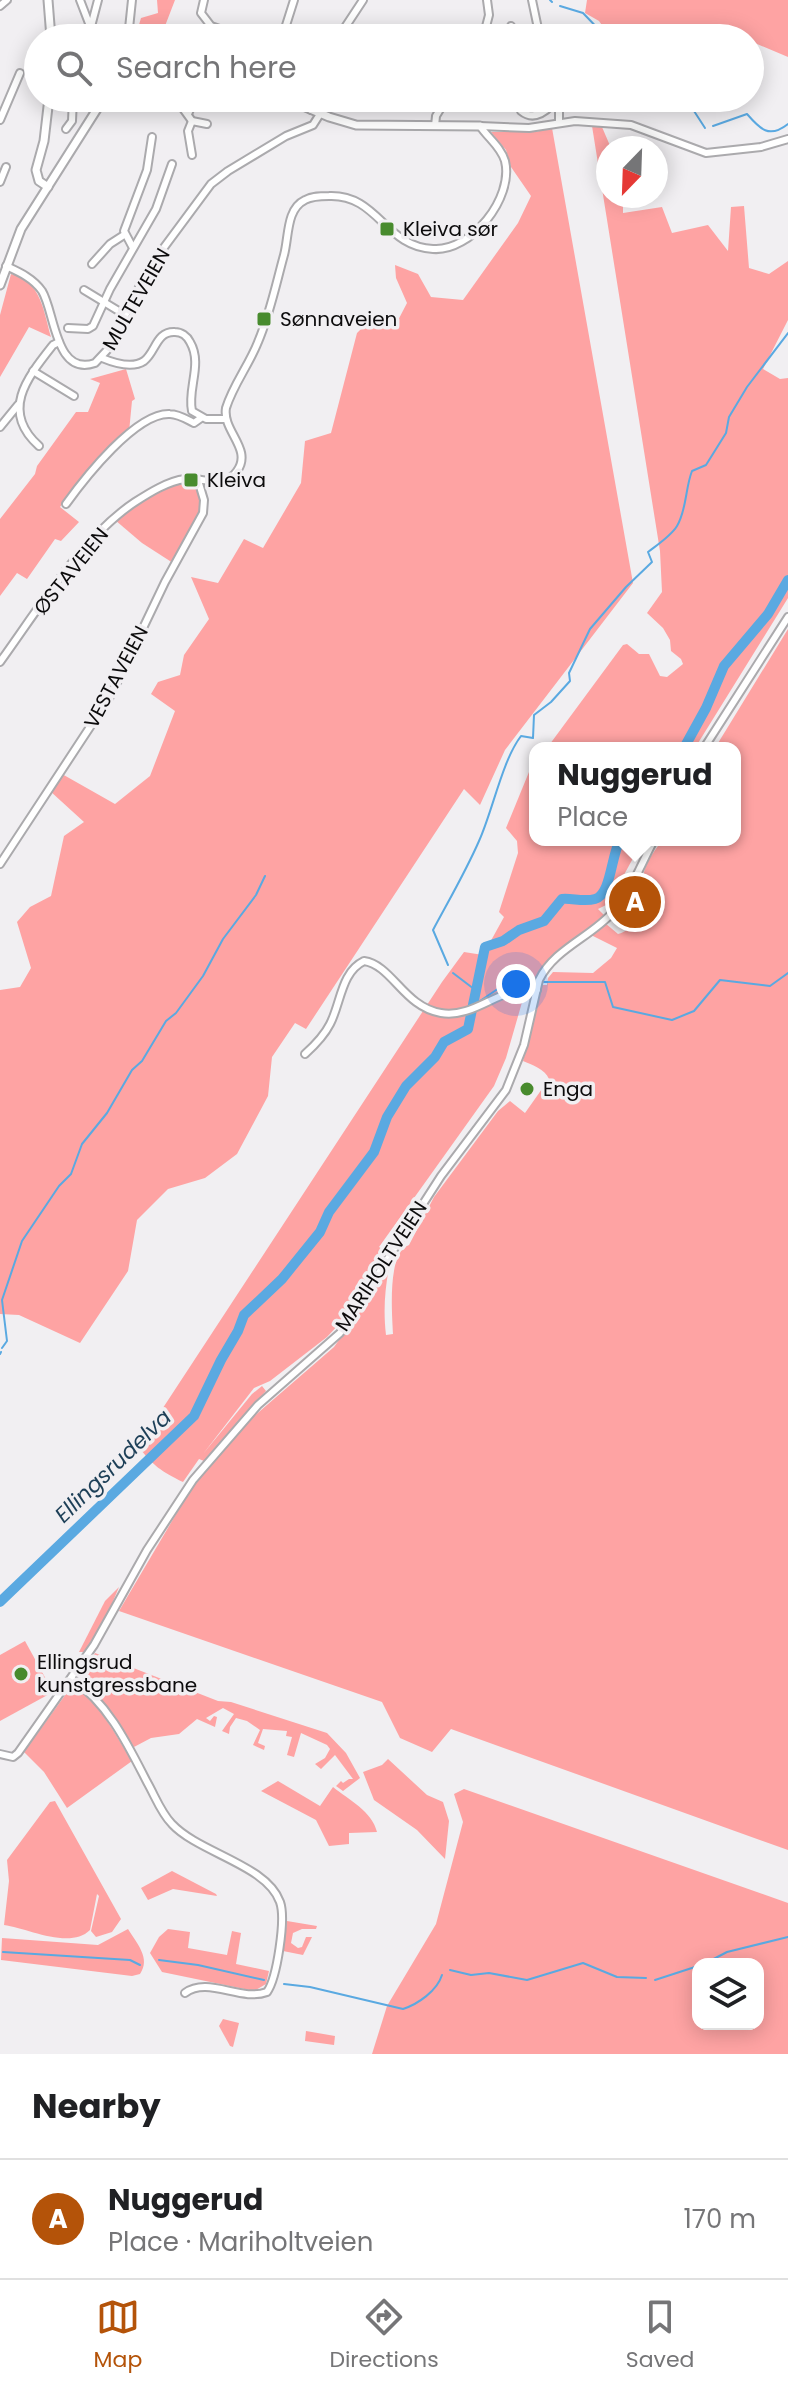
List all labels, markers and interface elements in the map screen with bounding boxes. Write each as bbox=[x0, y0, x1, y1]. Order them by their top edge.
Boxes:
search box bbox=[24, 24, 764, 112]
icon: search bbox=[52, 46, 96, 90]
text: Search here bbox=[116, 46, 297, 89]
north arrow bbox=[596, 136, 668, 208]
place label: Kleiva sør bbox=[403, 215, 498, 243]
marker: Kleiva sør bbox=[378, 220, 396, 238]
street label: MULTEVEIEN bbox=[96, 243, 176, 355]
place label: Sønnaveien bbox=[280, 305, 397, 333]
marker: Sønnaveien bbox=[255, 310, 273, 328]
place label: Kleiva bbox=[207, 466, 266, 494]
marker: Kleiva bbox=[182, 471, 200, 489]
street label: ØSTAVEIEN bbox=[27, 521, 115, 621]
street label: VESTAVEIEN bbox=[77, 621, 155, 733]
popup bbox=[529, 742, 741, 846]
text: Nuggerud bbox=[557, 753, 713, 796]
text: Place bbox=[557, 799, 628, 835]
pin: A bbox=[609, 872, 661, 932]
your location bbox=[496, 964, 536, 1004]
place label: Enga bbox=[543, 1075, 593, 1103]
marker: Enga bbox=[518, 1080, 536, 1098]
street label: MARIHOLTVEIEN bbox=[328, 1196, 434, 1336]
water label: Ellingsrudelva bbox=[48, 1402, 178, 1530]
place label: Ellingsrud kunstgressbane bbox=[37, 1648, 197, 1699]
marker: Ellingsrud kunstgressbane bbox=[12, 1665, 30, 1683]
map controls bbox=[692, 1958, 764, 2030]
button: layers bbox=[692, 1958, 764, 2030]
text: Nearby bbox=[32, 2082, 161, 2130]
text: Nuggerud bbox=[108, 2178, 263, 2221]
text: A bbox=[48, 2201, 68, 2237]
text: 170 m bbox=[683, 2201, 756, 2237]
text: Place · Mariholtveien bbox=[108, 2224, 373, 2260]
tab: Map bbox=[94, 2295, 142, 2376]
tab: Directions bbox=[329, 2295, 439, 2376]
tab: Saved bbox=[626, 2295, 694, 2376]

